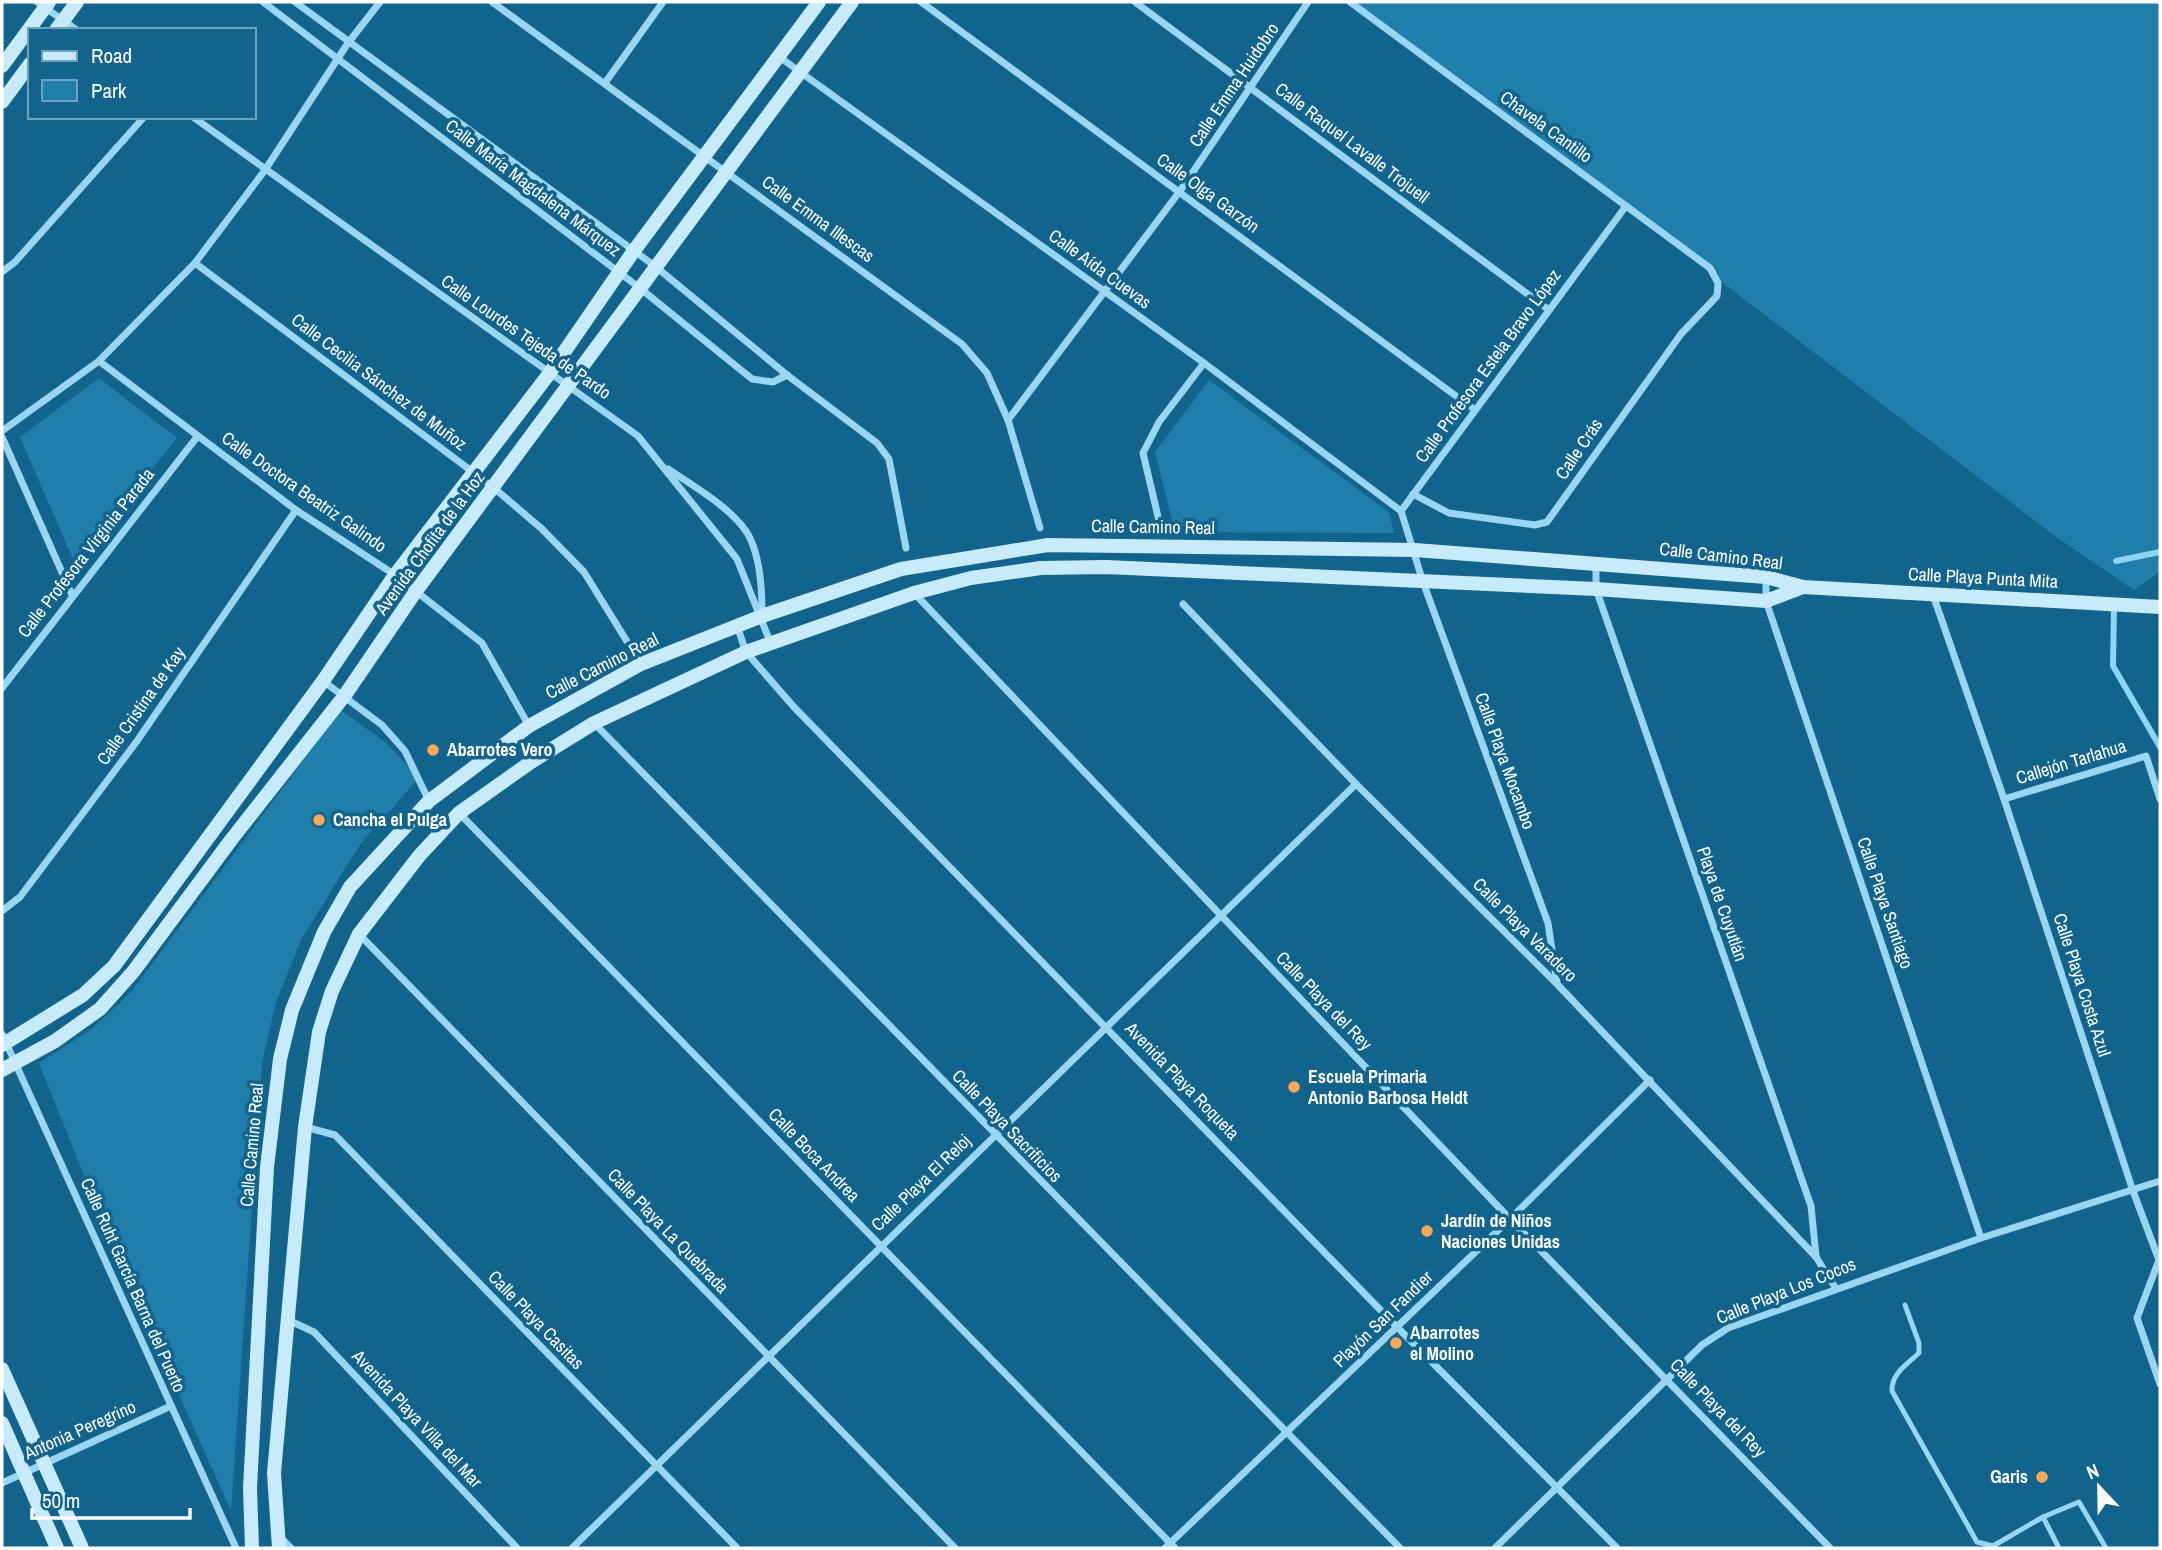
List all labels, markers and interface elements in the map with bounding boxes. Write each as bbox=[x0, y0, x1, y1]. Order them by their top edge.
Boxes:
street label: Calle Emma Huidobro bbox=[1183, 18, 1285, 152]
legend bbox=[28, 28, 256, 119]
text: Road bbox=[91, 41, 132, 70]
text: Park bbox=[91, 76, 127, 105]
street label: Calle Raquel Lavalle Trojuell bbox=[1270, 76, 1435, 209]
street label: Chavela Cantillo bbox=[1495, 85, 1597, 169]
street label: Calle María Magdalena Márquez bbox=[440, 113, 626, 262]
street label: Calle Olga Garzón bbox=[1152, 147, 1265, 238]
street label: Calle Emma Illescas bbox=[757, 169, 880, 268]
street label: Calle Aída Cuevas bbox=[1044, 223, 1157, 314]
street label: Calle Profesora Estela Bravo López bbox=[1409, 264, 1566, 468]
street label: Calle Lourdes Tejeda de Pardo bbox=[436, 268, 616, 405]
street label: Calle Cecilia Sánchez de Muñoz bbox=[286, 307, 472, 456]
street label: Calle Crás bbox=[1549, 413, 1608, 484]
street label: Calle Doctora Beatriz Galindo bbox=[217, 425, 392, 558]
street label: Calle Profesora Virginia Parada bbox=[11, 463, 160, 643]
street label: Avenida Chofita de la Hoz bbox=[368, 466, 490, 620]
street label: Calle Camino Real bbox=[1091, 513, 1215, 540]
street label: Calle Camino Real bbox=[1658, 536, 1784, 575]
street label: Calle Playa Punta Mita bbox=[1907, 561, 2059, 594]
street label: Calle Camino Real bbox=[541, 626, 663, 705]
street label: Calle Cristina de Kay bbox=[90, 641, 191, 770]
street label: Calle Playa Mocambo bbox=[1469, 689, 1542, 833]
street label: Callejón Tarlahua bbox=[2013, 733, 2129, 790]
place label: Abarrotes Vero bbox=[447, 737, 553, 762]
marker: Abarrotes Vero bbox=[425, 742, 441, 758]
place label: Cancha el Pulga bbox=[333, 807, 448, 832]
marker: Cancha el Pulga bbox=[311, 812, 327, 828]
street label: Calle Playa Santiago bbox=[1851, 834, 1920, 972]
street label: Playa de Cuyutlán bbox=[1691, 843, 1754, 965]
street label: Calle Playa Varadero bbox=[1468, 872, 1583, 987]
street label: Calle Playa Costa Azul bbox=[2048, 910, 2117, 1060]
street label: Calle Playa del Rey bbox=[1271, 946, 1379, 1056]
street label: Avenida Playa Roqueta bbox=[1119, 1016, 1245, 1145]
street label: Calle Playa Sacrificios bbox=[947, 1064, 1068, 1188]
place label: Escuela Primaria Antonio Barbosa Heldt bbox=[1308, 1064, 1468, 1110]
marker: Escuela Primaria Antonio Barbosa Heldt bbox=[1286, 1079, 1302, 1095]
street label: Calle Camino Real bbox=[234, 1082, 269, 1208]
street label: Calle Boca Andrea bbox=[763, 1102, 866, 1207]
street label: Calle Playa El Reloj bbox=[865, 1129, 976, 1237]
street label: Calle Playa La Quebrada bbox=[602, 1163, 735, 1299]
street label: Calle Ruht García Barna del Puerto bbox=[75, 1174, 192, 1396]
place label: Jardín de Niños Naciones Unidas bbox=[1441, 1208, 1560, 1254]
marker: Jardín de Niños Naciones Unidas bbox=[1419, 1223, 1435, 1239]
street label: Calle Playa Los Cocos bbox=[1712, 1251, 1859, 1330]
street label: Calle Playa Casitas bbox=[483, 1265, 590, 1375]
street label: Playón San Fandier bbox=[1327, 1265, 1438, 1373]
place label: Abarrotes el Molino bbox=[1410, 1320, 1480, 1366]
marker: Abarrotes el Molino bbox=[1388, 1335, 1404, 1351]
street label: Avenida Playa Villa del Mar bbox=[346, 1343, 488, 1493]
street label: Calle Playa del Rey bbox=[1665, 1353, 1773, 1463]
street label: Antonia Peregrino bbox=[19, 1394, 140, 1466]
north arrow bbox=[2064, 1452, 2134, 1522]
text: N bbox=[2083, 1457, 2103, 1485]
place label: Garis bbox=[1990, 1464, 2028, 1489]
marker: Garis bbox=[2034, 1469, 2050, 1485]
scale bar bbox=[32, 1476, 189, 1520]
text: 50 m bbox=[42, 1486, 80, 1515]

